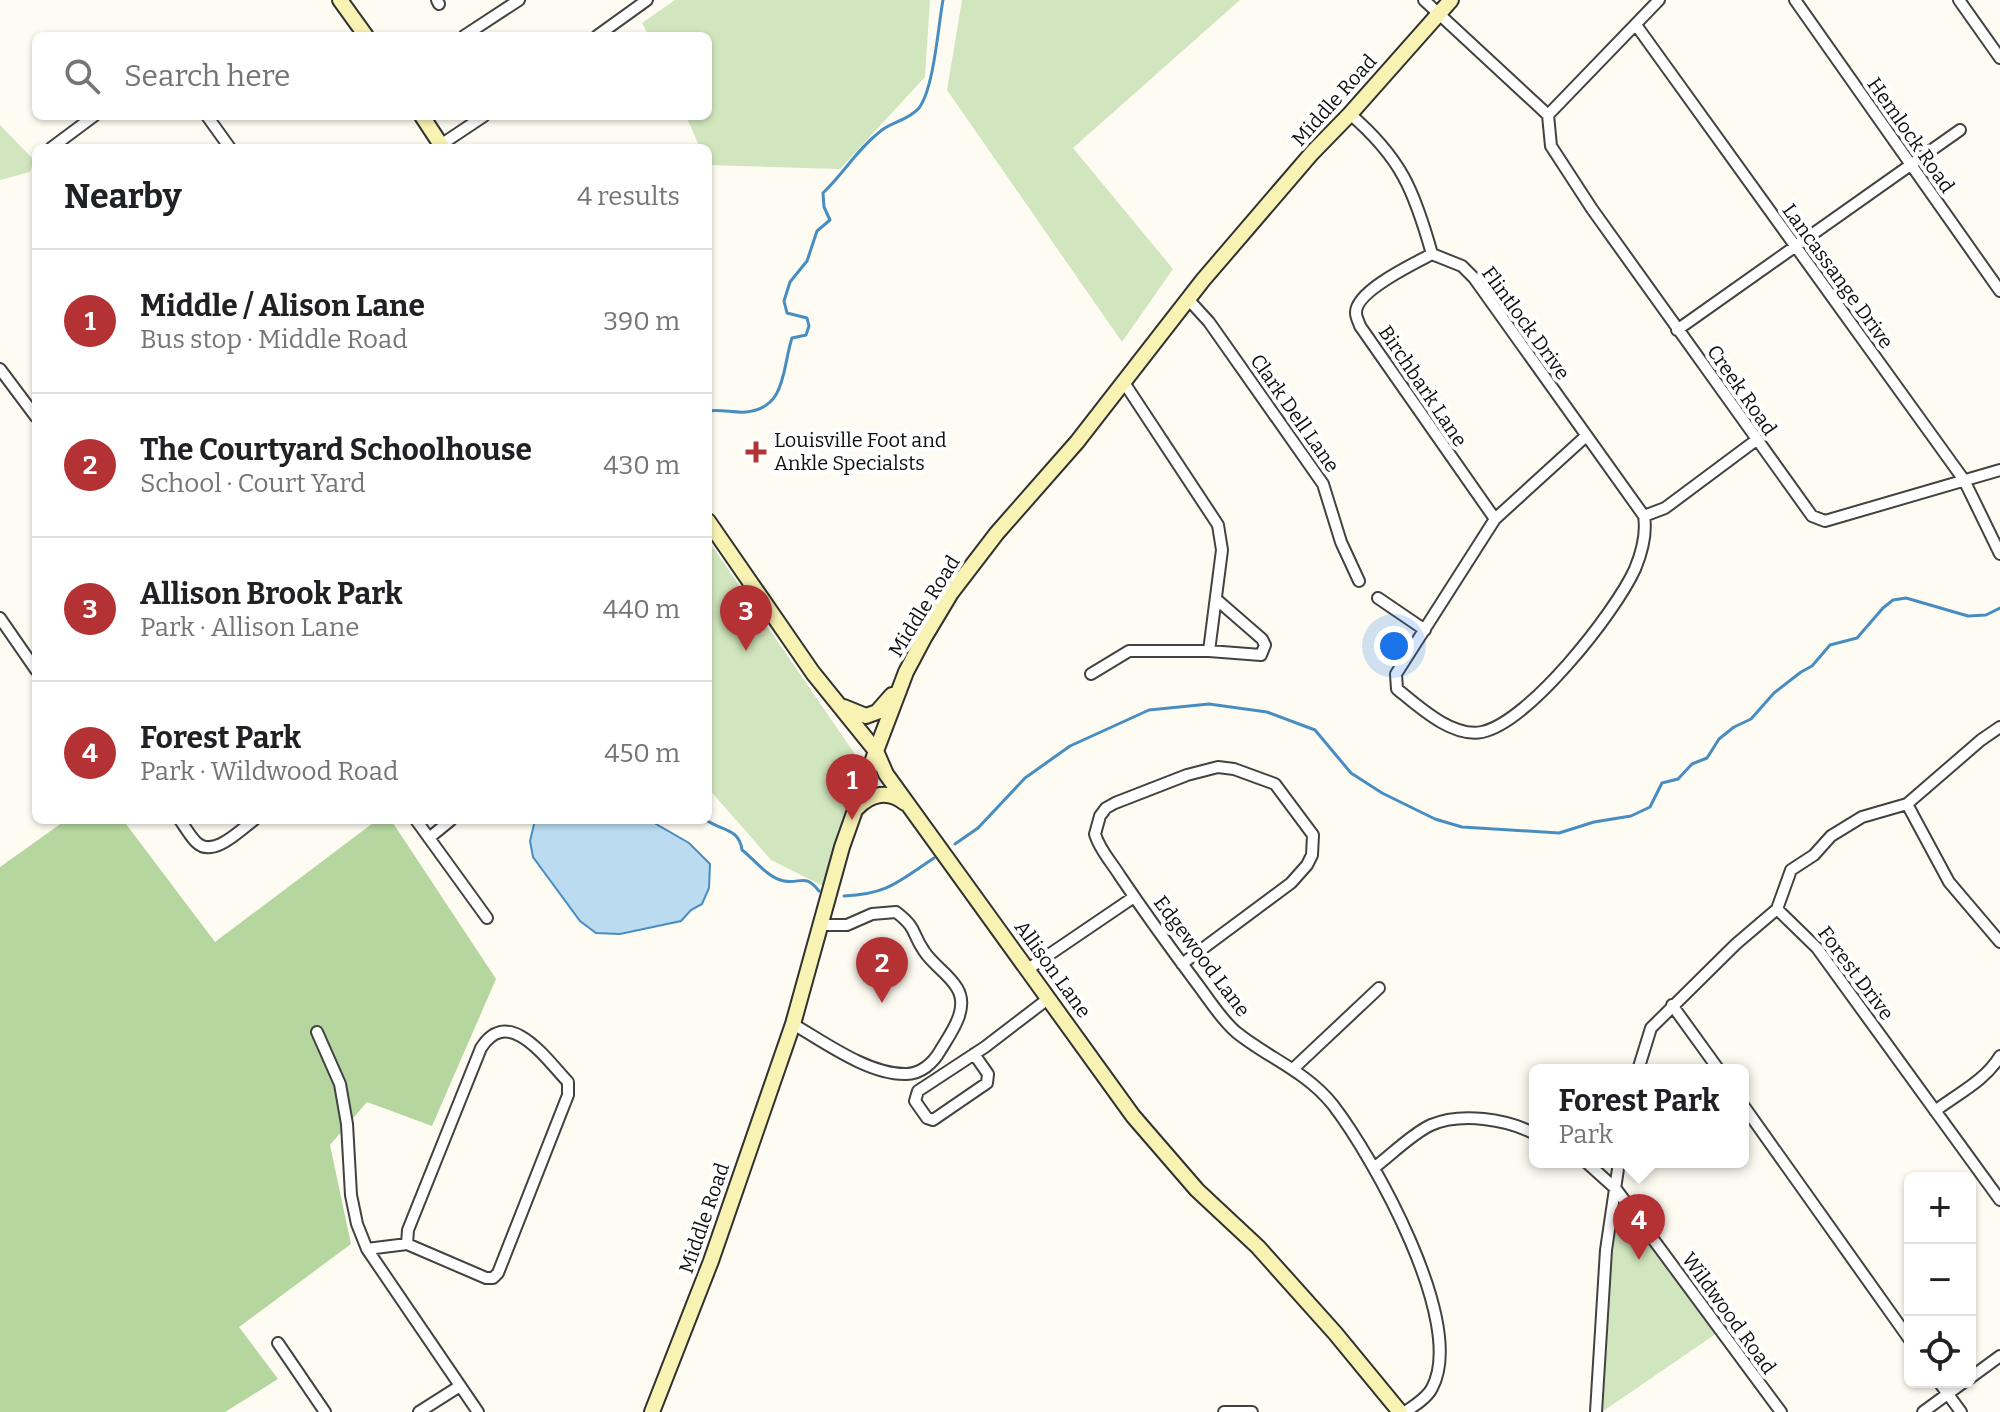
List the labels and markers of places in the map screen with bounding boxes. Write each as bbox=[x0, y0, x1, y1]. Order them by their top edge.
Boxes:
place label: Louisville Foot and Ankle Specialsts bbox=[774, 428, 947, 475]
marker: Louisville Foot and Ankle Specialsts bbox=[745, 441, 767, 463]
pin: 3 bbox=[720, 585, 772, 651]
pin: 1 bbox=[826, 754, 878, 820]
pin: 2 bbox=[856, 937, 908, 1003]
pin: 4 bbox=[1613, 1194, 1665, 1260]

